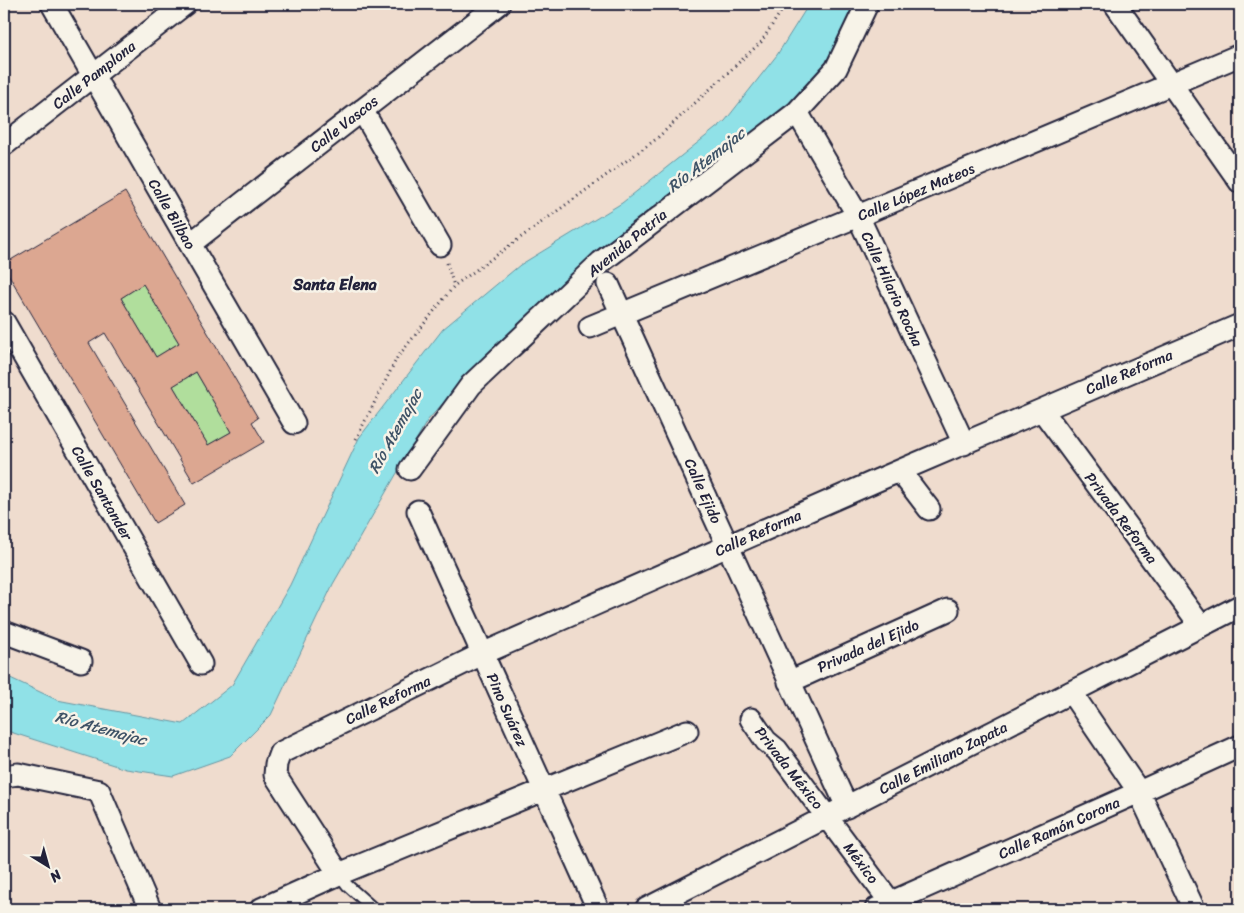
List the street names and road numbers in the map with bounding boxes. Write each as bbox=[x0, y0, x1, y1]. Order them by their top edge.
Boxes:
street label: Calle Pamplona bbox=[46, 34, 142, 116]
street label: Calle Vascos bbox=[304, 89, 384, 159]
street label: Calle López Mateos bbox=[853, 155, 980, 228]
street label: Calle Bilbao bbox=[141, 174, 203, 255]
street label: Avenida Patria bbox=[580, 202, 673, 284]
street label: Calle Hilario Rocha bbox=[854, 227, 930, 351]
street label: Calle Reforma bbox=[1081, 342, 1177, 402]
street label: Calle Santander bbox=[64, 441, 140, 546]
street label: Calle Ejido bbox=[677, 454, 729, 528]
street label: Privada Reforma bbox=[1078, 466, 1165, 570]
street label: Calle Reforma bbox=[710, 502, 806, 564]
street label: Privada del Ejido bbox=[813, 612, 924, 680]
street label: Calle Reforma bbox=[341, 668, 436, 732]
street label: Pino Suárez bbox=[479, 669, 535, 752]
street label: Calle Emiliano Zapata bbox=[874, 714, 1012, 802]
street label: Privada México bbox=[748, 721, 830, 816]
street label: Calle Ramón Corona bbox=[994, 789, 1124, 866]
street label: México bbox=[837, 836, 886, 890]

